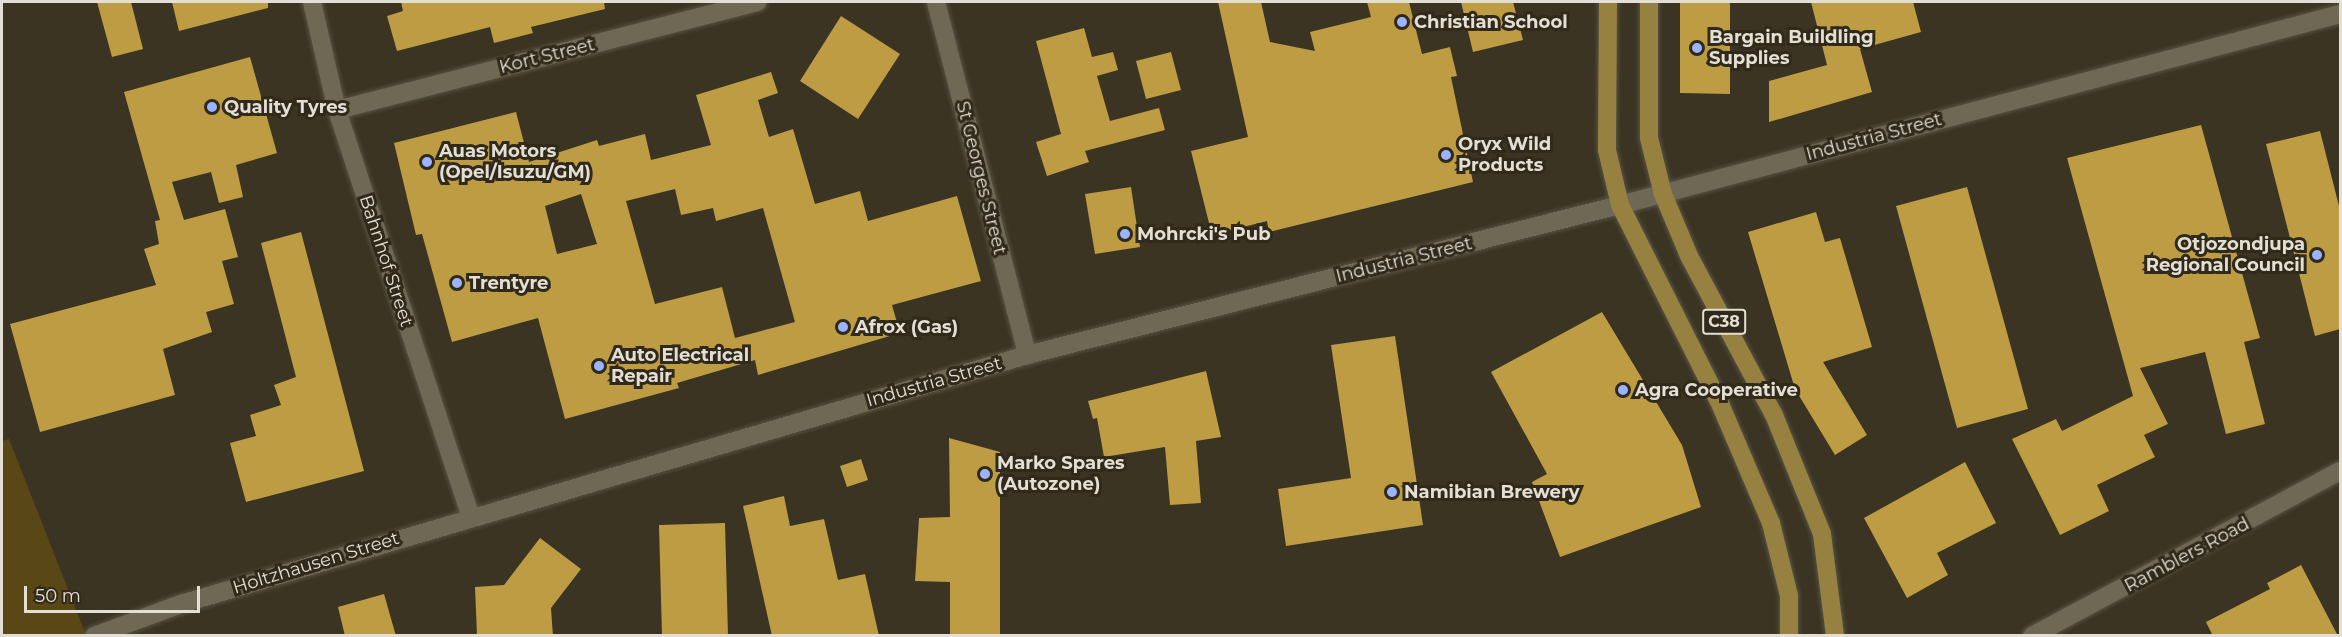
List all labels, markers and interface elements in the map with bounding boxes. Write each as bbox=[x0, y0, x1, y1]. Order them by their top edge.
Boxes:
place label: Christian School bbox=[1414, 11, 1568, 33]
marker: Christian School bbox=[1395, 15, 1409, 29]
place label: Bargain Buildling Supplies bbox=[1709, 27, 1874, 70]
street label: Kort Street bbox=[497, 34, 597, 78]
marker: Bargain Buildling Supplies bbox=[1690, 41, 1704, 55]
place label: Quality Tyres bbox=[224, 96, 347, 118]
street label: St Georges Street bbox=[951, 99, 1011, 257]
marker: Quality Tyres bbox=[205, 100, 219, 114]
street label: Industria Street bbox=[1804, 108, 1944, 166]
place label: Oryx Wild Products bbox=[1458, 134, 1551, 176]
place label: Auas Motors (Opel/Isuzu/GM) bbox=[439, 141, 591, 184]
marker: Oryx Wild Products bbox=[1439, 148, 1453, 162]
marker: Auas Motors (Opel/Isuzu/GM) bbox=[420, 155, 434, 169]
street label: Bahnhof Street bbox=[355, 192, 417, 330]
place label: Mohrcki's Pub bbox=[1137, 223, 1271, 245]
marker: Mohrcki's Pub bbox=[1118, 227, 1132, 241]
street label: Industria Street bbox=[1334, 233, 1474, 287]
place label: Otjozondjupa Regional Council bbox=[2146, 234, 2305, 276]
marker: Otjozondjupa Regional Council bbox=[2310, 248, 2324, 262]
place label: Trentyre bbox=[469, 272, 548, 294]
marker: Trentyre bbox=[450, 276, 464, 290]
road number: C38 bbox=[1702, 309, 1746, 335]
place label: Afrox (Gas) bbox=[855, 316, 958, 338]
marker: Afrox (Gas) bbox=[836, 320, 850, 334]
place label: Auto Electrical Repair bbox=[611, 345, 749, 388]
street label: Industria Street bbox=[864, 352, 1004, 412]
marker: Auto Electrical Repair bbox=[592, 359, 606, 373]
place label: Agra Cooperative bbox=[1635, 379, 1798, 401]
marker: Agra Cooperative bbox=[1616, 383, 1630, 397]
place label: Marko Spares (Autozone) bbox=[997, 453, 1125, 496]
marker: Marko Spares (Autozone) bbox=[978, 467, 992, 481]
place label: Namibian Brewery bbox=[1404, 481, 1579, 503]
marker: Namibian Brewery bbox=[1385, 485, 1399, 499]
street label: Ramblers Road bbox=[2121, 513, 2253, 597]
street label: Holtzhausen Street bbox=[230, 527, 402, 599]
scale bar bbox=[27, 574, 202, 612]
text: 50 m bbox=[35, 585, 81, 607]

